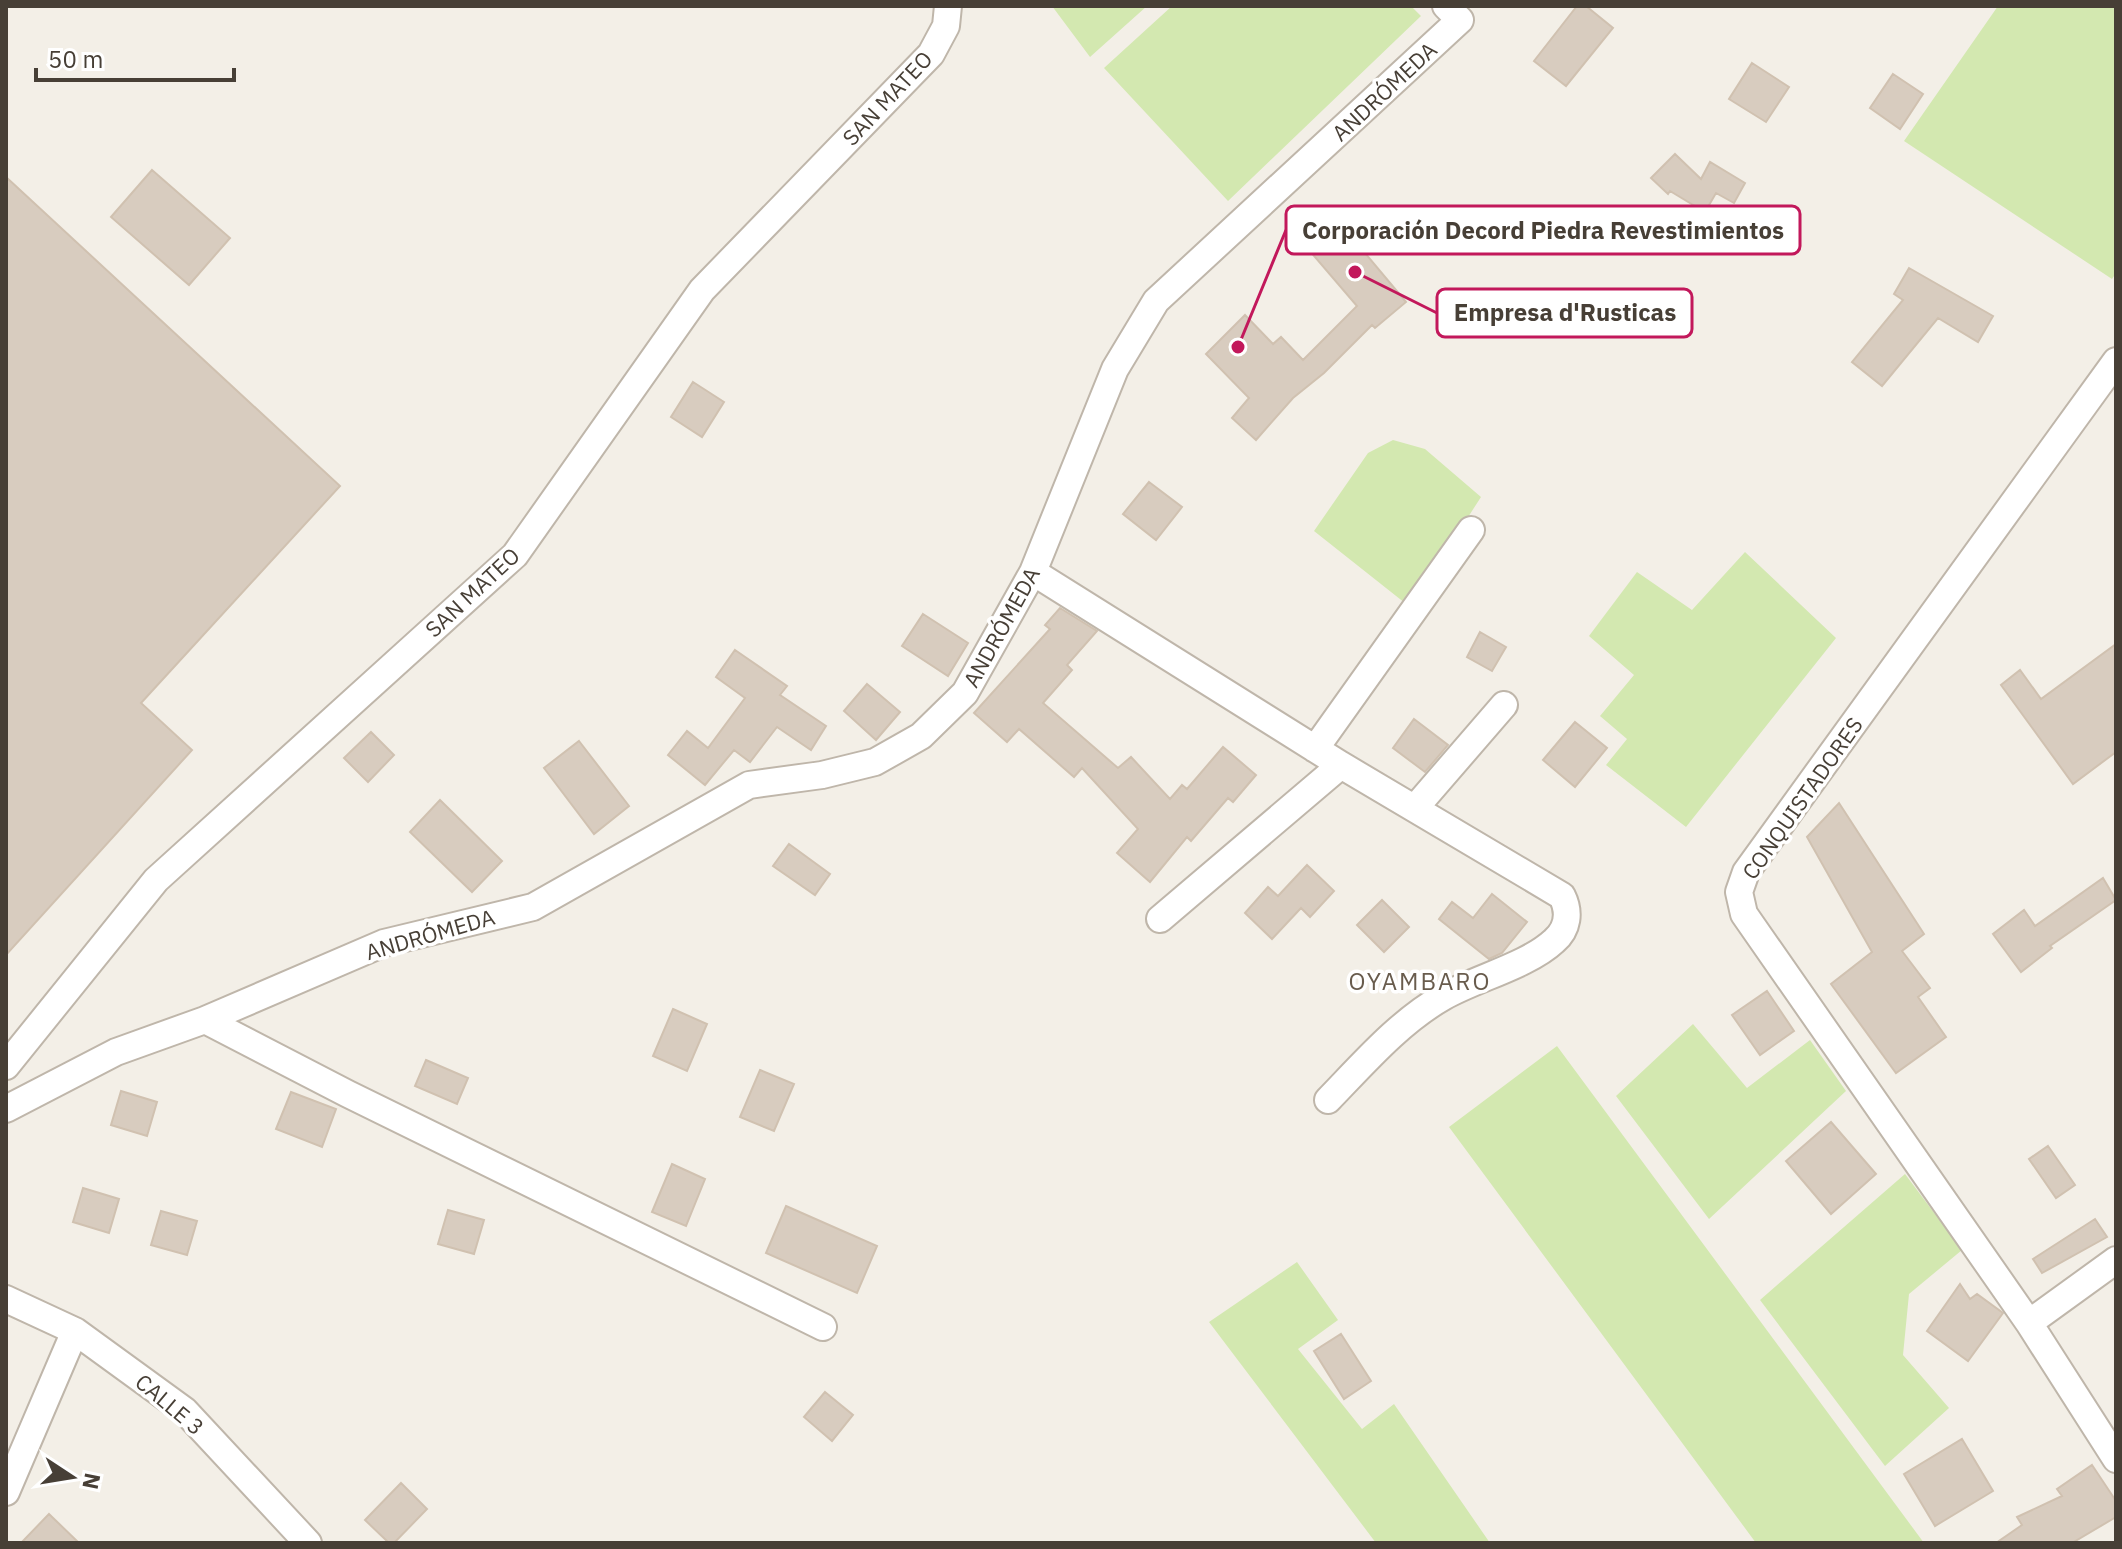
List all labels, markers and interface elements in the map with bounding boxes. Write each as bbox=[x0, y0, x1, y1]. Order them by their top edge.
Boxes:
scale bar bbox=[36, 32, 234, 82]
street label: ANDRÓMEDA bbox=[1325, 35, 1443, 147]
text: 50 m bbox=[48, 43, 103, 75]
street label: SAN MATEO bbox=[836, 45, 938, 151]
callout: Corporación Decord Piedra Revestimientos bbox=[1286, 206, 1800, 254]
text: Corporación Decord Piedra Revestimientos bbox=[1302, 214, 1784, 246]
callout: Empresa d'Rusticas bbox=[1437, 289, 1692, 337]
text: Empresa d'Rusticas bbox=[1454, 296, 1676, 328]
street label: SAN MATEO bbox=[419, 541, 525, 643]
street label: ANDRÓMEDA bbox=[956, 562, 1046, 692]
street label: CONQUISTADORES bbox=[1735, 711, 1869, 885]
street label: ANDRÓMEDA bbox=[362, 902, 498, 966]
district label: OYAMBARO bbox=[1349, 965, 1491, 997]
street label: CALLE 3 bbox=[130, 1367, 210, 1441]
north arrow bbox=[32, 1437, 112, 1517]
text: N bbox=[76, 1470, 108, 1492]

